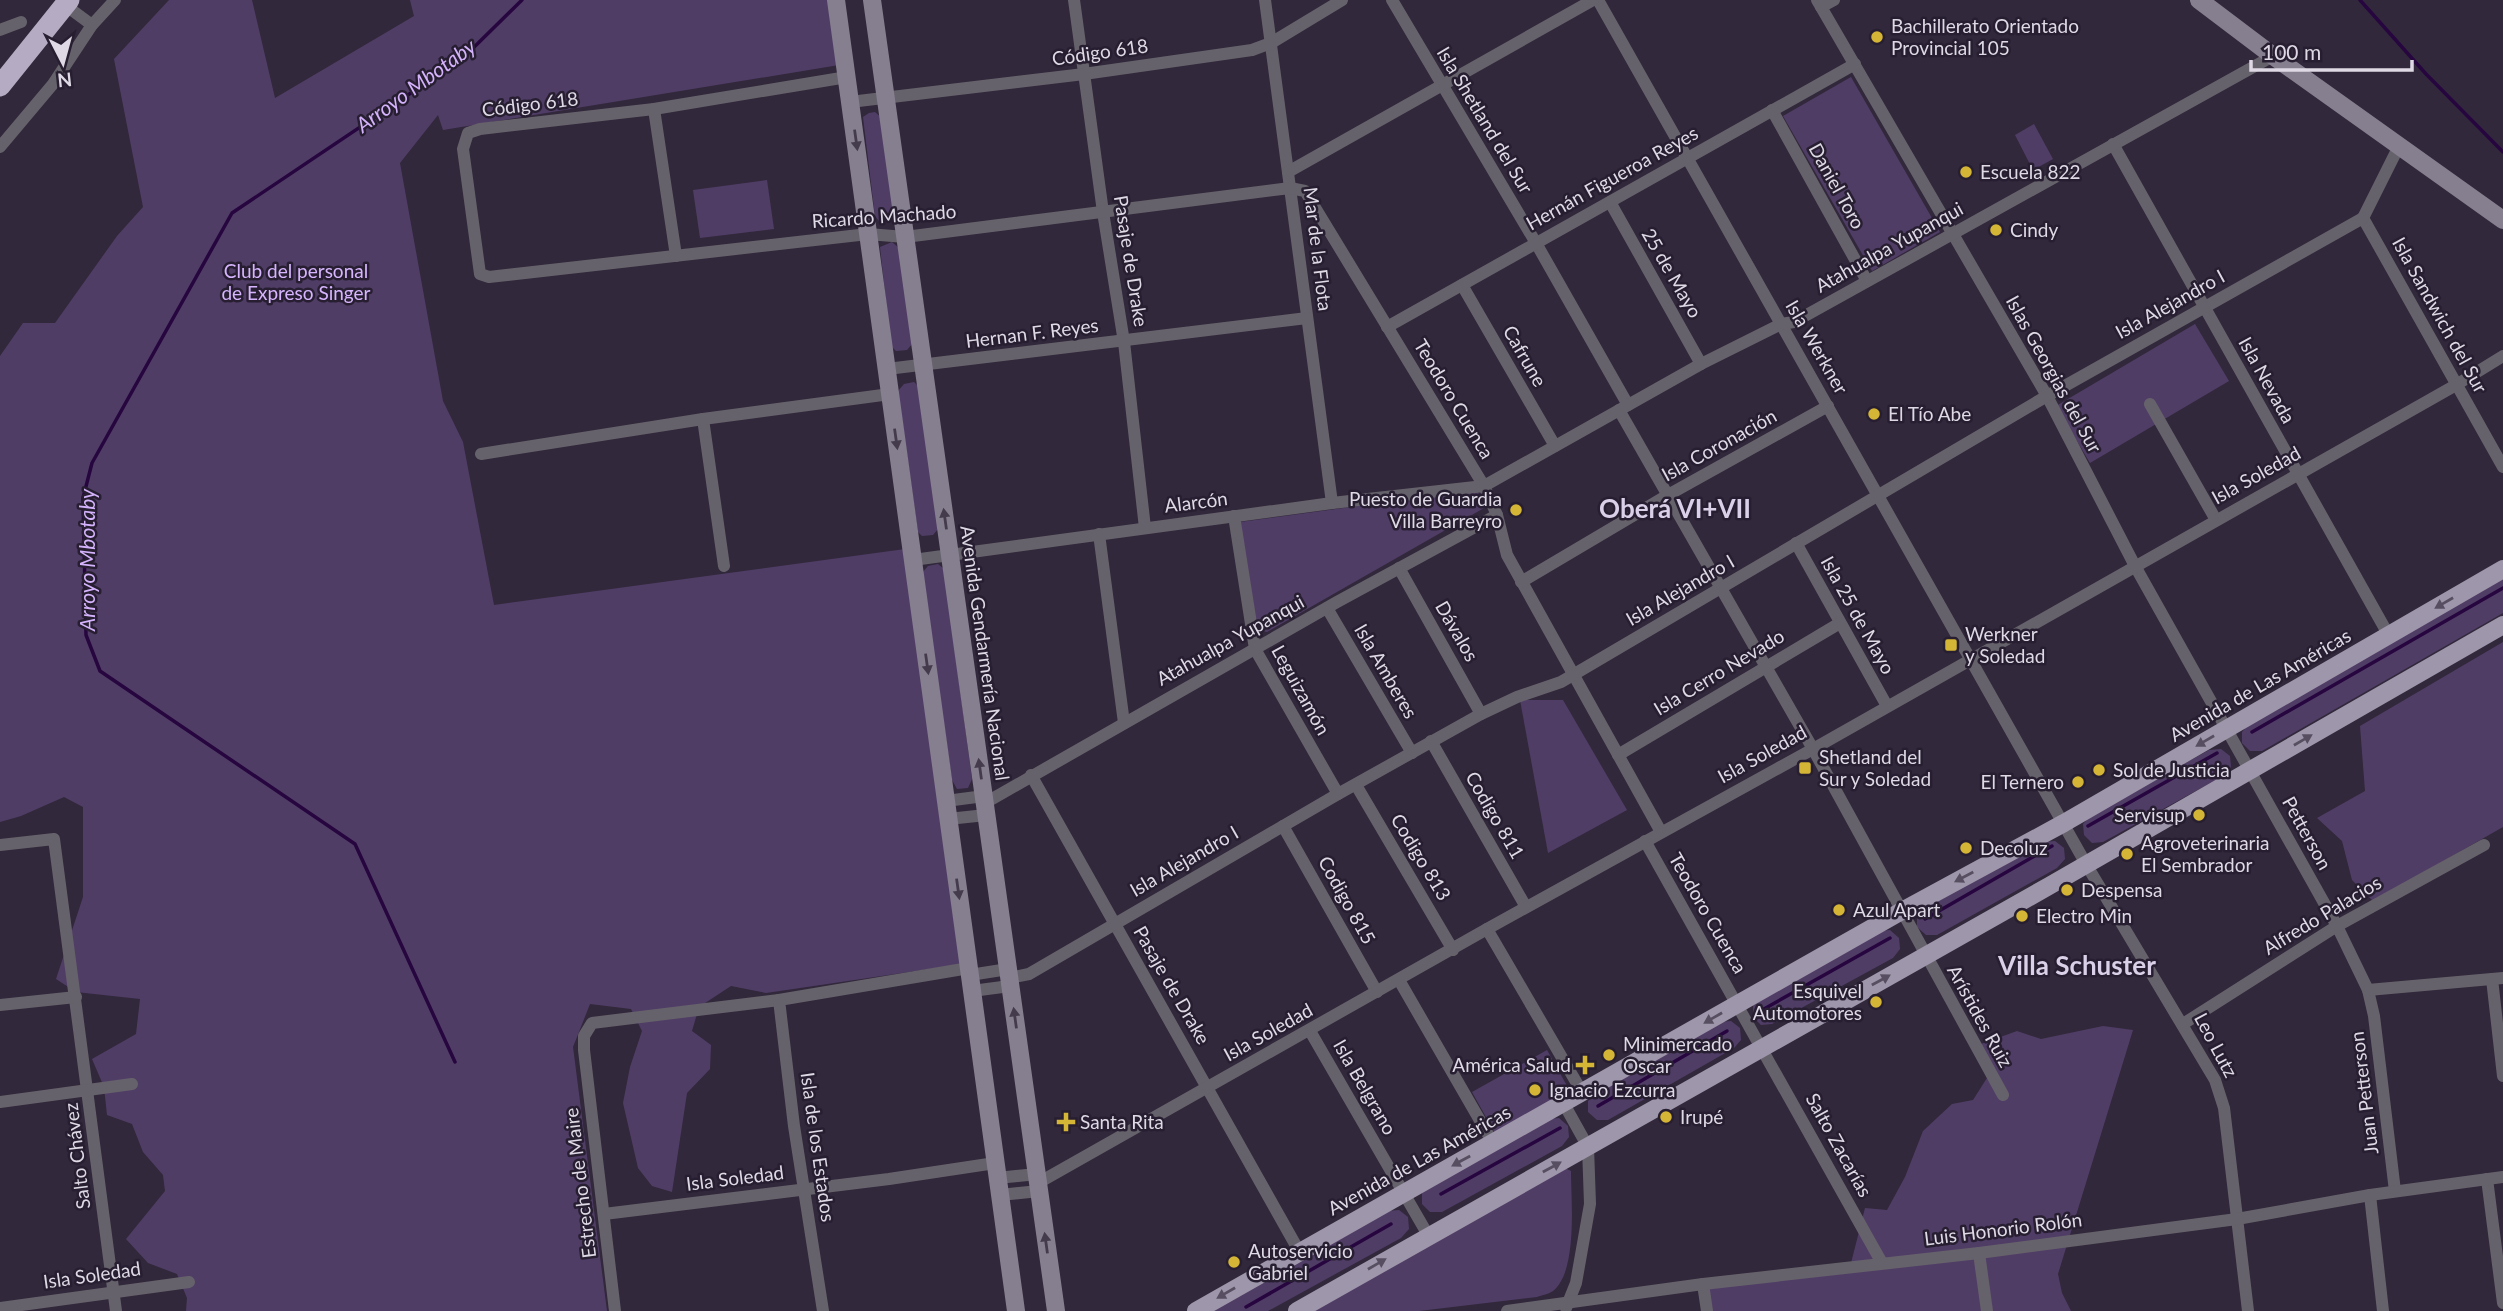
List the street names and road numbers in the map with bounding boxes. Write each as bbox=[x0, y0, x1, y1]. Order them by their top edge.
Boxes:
street label: Código 618 bbox=[1050, 33, 1150, 70]
street label: Isla Shetland del Sur bbox=[1432, 42, 1538, 197]
street label: Código 618 bbox=[480, 86, 579, 121]
street label: Hernán Figueroa Reyes bbox=[1522, 121, 1702, 234]
street label: Daniel Toro bbox=[1804, 139, 1870, 233]
street label: Mar de la Flota bbox=[1300, 186, 1337, 312]
street label: Pasaje de Drake bbox=[1110, 194, 1153, 328]
street label: Atahualpa Yupanqui bbox=[1811, 196, 1967, 297]
street label: Ricardo Machado bbox=[811, 199, 957, 232]
street label: 25 de Mayo bbox=[1638, 224, 1707, 322]
street label: Isla Sandwich del Sur bbox=[2388, 233, 2493, 397]
street label: Isla Alejandro I bbox=[2111, 264, 2228, 343]
street label: Islas Georgias del Sur bbox=[2002, 291, 2107, 456]
street label: Isla Werkner bbox=[1781, 296, 1854, 398]
street label: Hernan F. Reyes bbox=[964, 313, 1100, 352]
street label: Cafrune bbox=[1499, 321, 1552, 390]
street label: Isla Nevada bbox=[2234, 333, 2301, 427]
street label: Teodoro Cuenca bbox=[1410, 335, 1499, 463]
street label: Isla Coronación bbox=[1657, 404, 1780, 486]
street label: Isla Soledad bbox=[2207, 441, 2304, 508]
street label: Alarcón bbox=[1163, 486, 1229, 517]
street label: Avenida Gendarmería Nacional bbox=[956, 524, 1015, 782]
street label: Isla Alejandro I bbox=[1621, 549, 1738, 630]
street label: Isla 25 de Mayo bbox=[1817, 552, 1900, 678]
street label: Atahualpa Yupanqui bbox=[1152, 589, 1308, 690]
street label: Dávalos bbox=[1431, 596, 1484, 665]
street label: Isla Amberes bbox=[1350, 619, 1423, 722]
street label: Avenida de Las Américas bbox=[2165, 623, 2355, 746]
street label: Isla Cerro Nevado bbox=[1649, 624, 1788, 720]
street label: Leguizamón bbox=[1267, 641, 1336, 739]
street label: Isla Soledad bbox=[1713, 720, 1810, 787]
street label: Codigo 811 bbox=[1461, 767, 1530, 862]
street label: Petterson bbox=[2278, 792, 2337, 873]
street label: Codigo 813 bbox=[1387, 809, 1456, 904]
street label: Isla Alejandro I bbox=[1125, 820, 1242, 901]
street label: Teodoro Cuenca bbox=[1665, 848, 1752, 977]
street label: Codigo 815 bbox=[1314, 852, 1381, 948]
street label: Alfredo Palacios bbox=[2258, 870, 2385, 959]
street label: Pasaje de Drake bbox=[1129, 921, 1216, 1048]
street label: Arístides Ruiz bbox=[1943, 961, 2018, 1071]
street label: Isla Soledad bbox=[1219, 998, 1316, 1065]
street label: Leo Lutz bbox=[2190, 1008, 2243, 1081]
street label: Juan Petterson bbox=[2345, 1030, 2382, 1156]
street label: Isla Belgrano bbox=[1329, 1035, 1402, 1138]
street label: Isla de los Estados bbox=[797, 1071, 840, 1223]
street label: Salto Zacarías bbox=[1802, 1089, 1877, 1201]
street label: Avenida de Las Américas bbox=[1323, 1100, 1514, 1219]
street label: Salto Chávez bbox=[59, 1101, 94, 1211]
street label: Estrecho de Maire bbox=[559, 1107, 600, 1259]
street label: Isla Soledad bbox=[685, 1160, 785, 1195]
street label: Luis Honorio Rolón bbox=[1923, 1207, 2083, 1250]
street label: Isla Soledad bbox=[42, 1256, 142, 1293]

